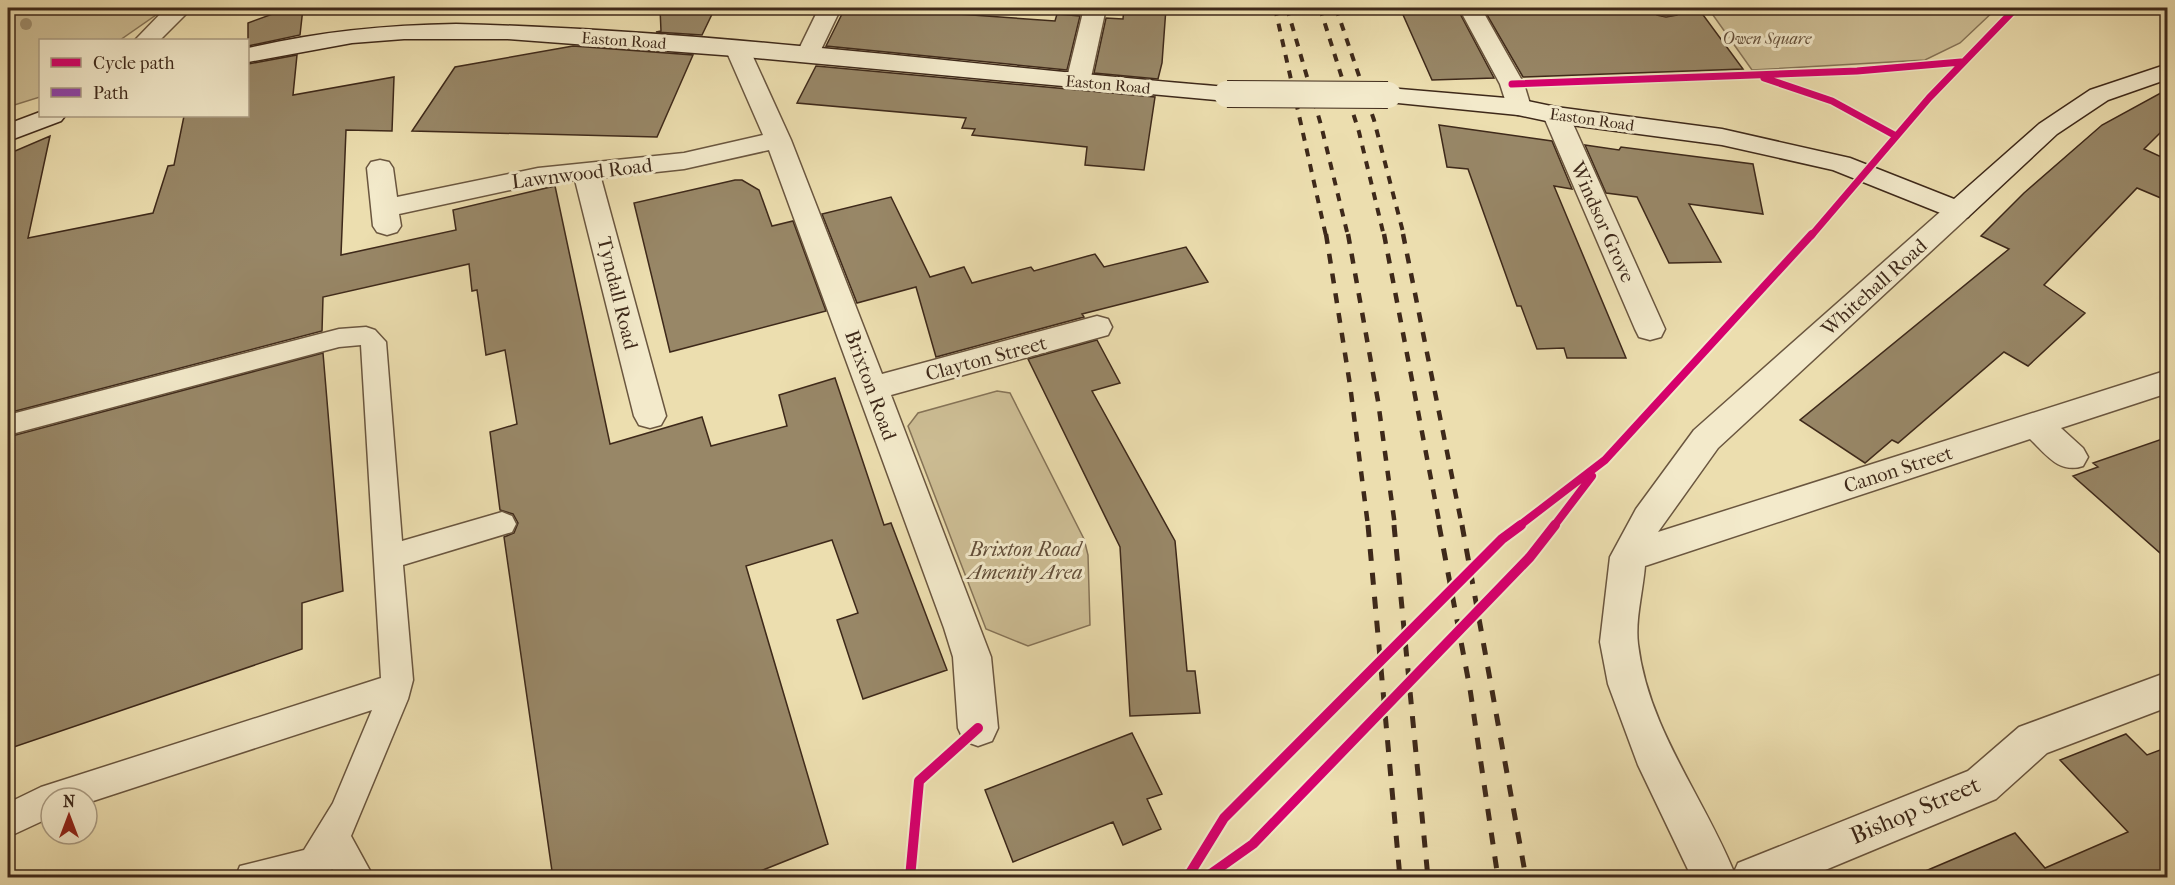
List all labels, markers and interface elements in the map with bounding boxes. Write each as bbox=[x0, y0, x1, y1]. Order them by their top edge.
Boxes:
street label: Easton Road bbox=[581, 28, 667, 53]
park label: Owen Square bbox=[1723, 29, 1812, 48]
legend bbox=[39, 39, 249, 117]
text: Cycle path bbox=[93, 53, 174, 74]
street label: Easton Road bbox=[1065, 71, 1151, 98]
text: Path bbox=[93, 83, 129, 104]
street label: Easton Road bbox=[1548, 104, 1636, 135]
street label: Lawnwood Road bbox=[510, 153, 655, 194]
street label: Windsor Grove bbox=[1565, 157, 1639, 286]
street label: Whitehall Road bbox=[1816, 233, 1933, 341]
street label: Tyndall Road bbox=[592, 234, 643, 353]
street label: Brixton Road bbox=[840, 327, 901, 444]
street label: Clayton Street bbox=[923, 331, 1049, 386]
street label: Canon Street bbox=[1841, 441, 1955, 498]
park label: Brixton Road Amenity Area bbox=[965, 538, 1084, 584]
street label: Bishop Street bbox=[1846, 770, 1985, 850]
north arrow bbox=[39, 786, 99, 846]
text: N bbox=[63, 792, 76, 811]

